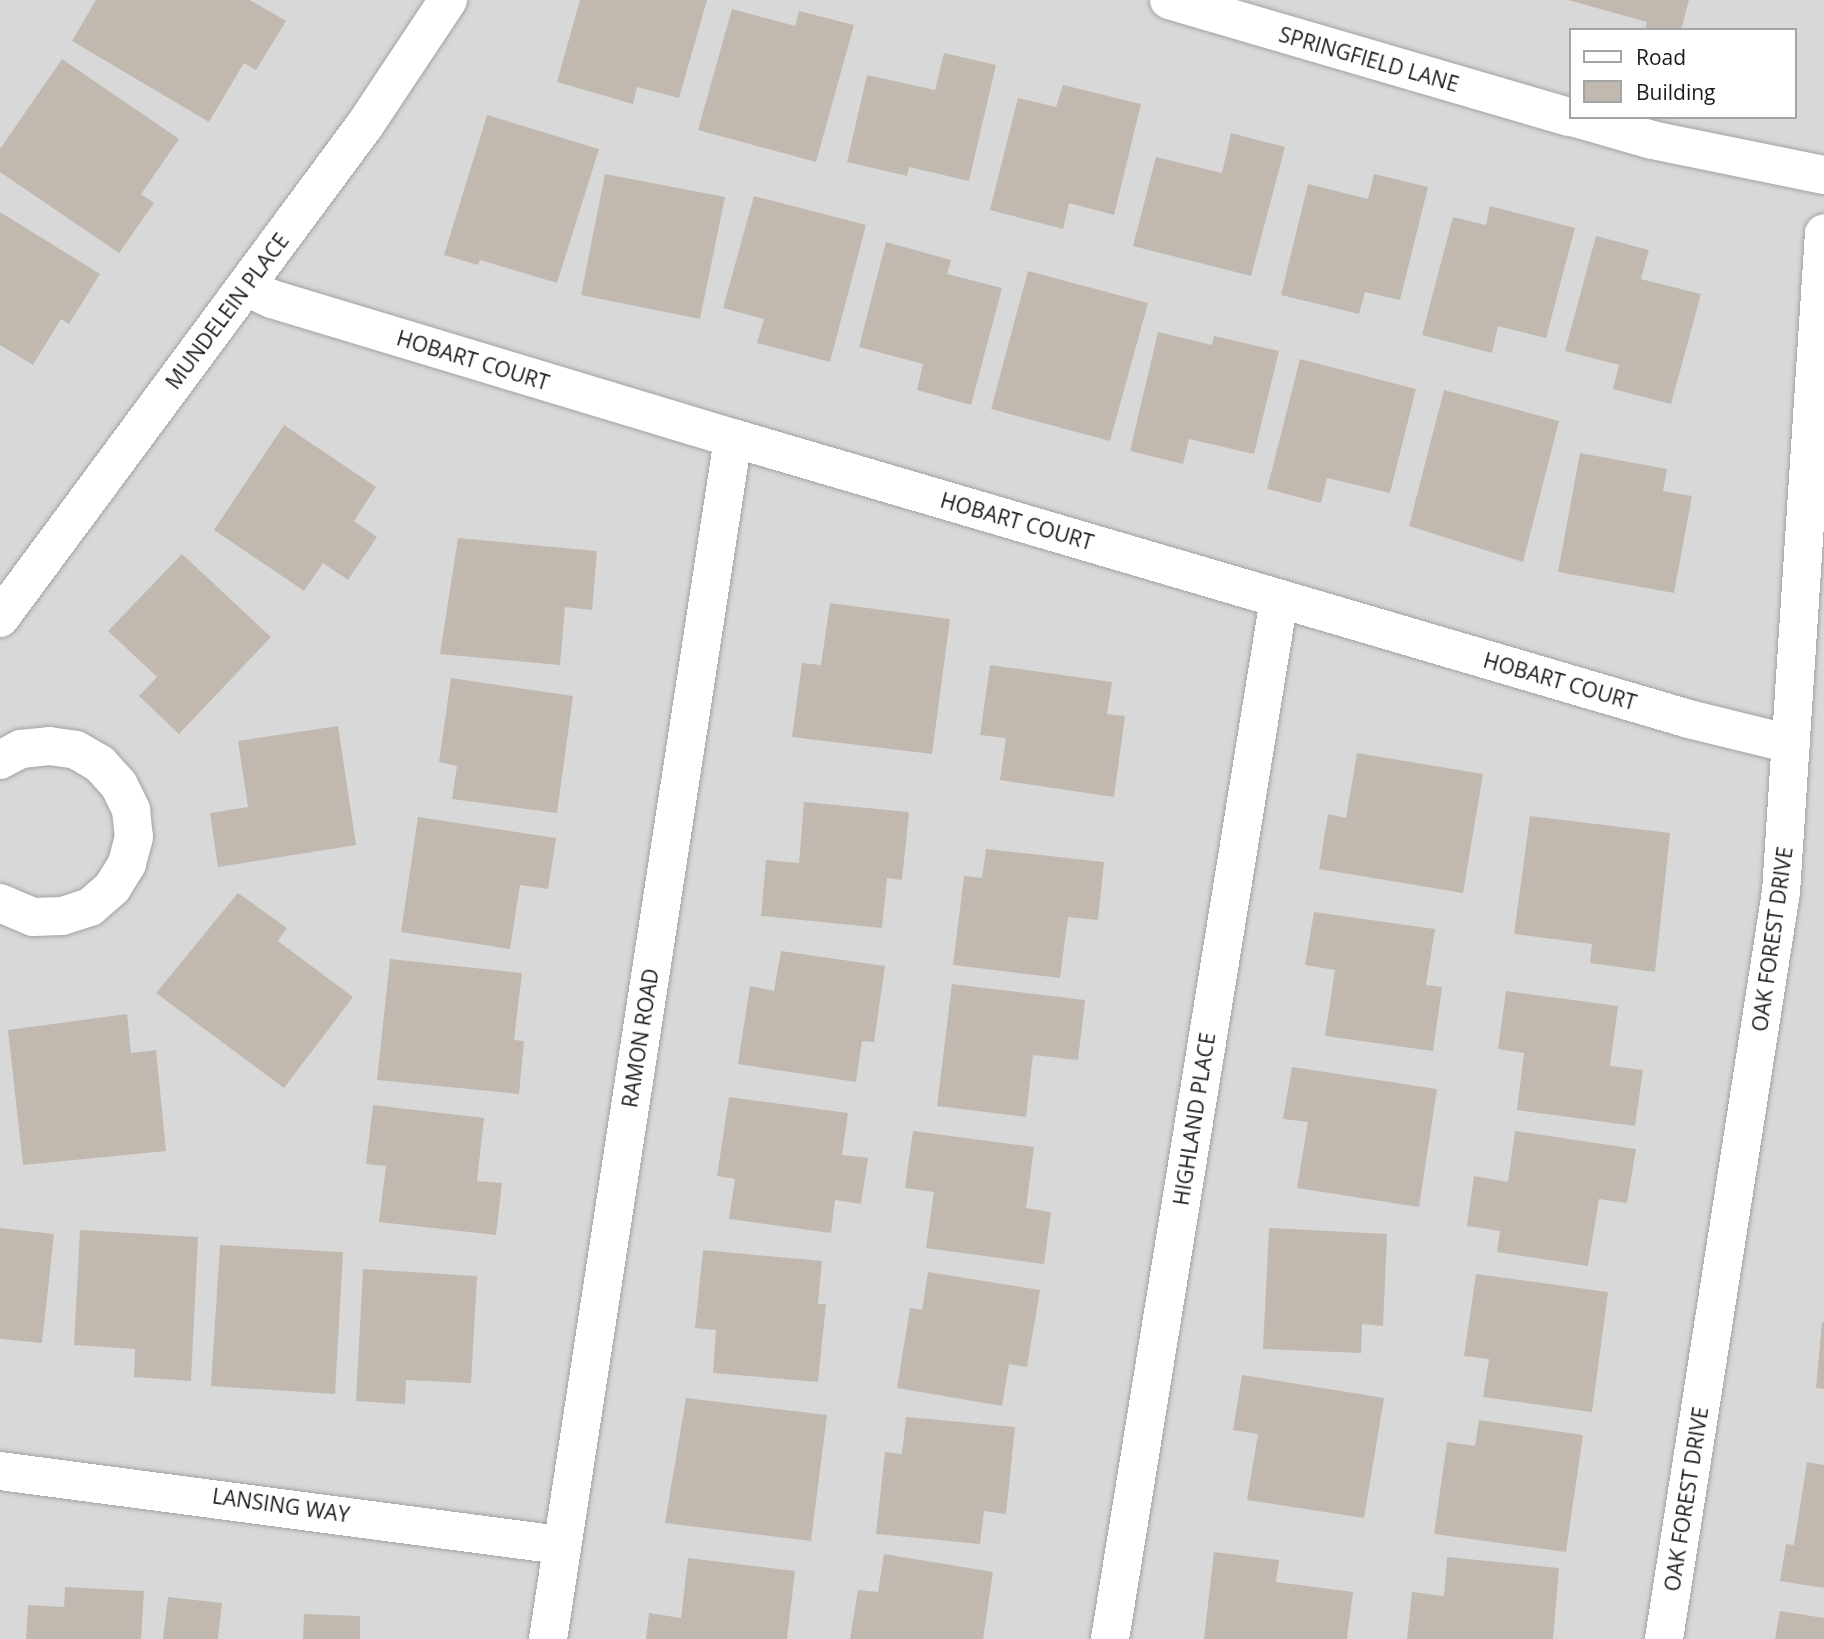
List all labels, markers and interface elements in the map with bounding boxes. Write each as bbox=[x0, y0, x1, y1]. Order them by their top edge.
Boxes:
street label: SPRINGFIELD LANE bbox=[1276, 21, 1462, 97]
legend bbox=[1568, 28, 1796, 119]
text: Road bbox=[1636, 43, 1686, 71]
text: Building bbox=[1636, 78, 1715, 106]
street label: MUNDELEIN PLACE bbox=[160, 228, 294, 394]
street label: HOBART COURT bbox=[394, 325, 552, 395]
street label: HOBART COURT bbox=[938, 487, 1096, 555]
street label: HOBART COURT bbox=[1481, 647, 1639, 715]
street label: OAK FOREST DRIVE bbox=[1747, 845, 1797, 1033]
street label: RAMON ROAD bbox=[617, 967, 663, 1109]
street label: HIGHLAND PLACE bbox=[1168, 1031, 1220, 1207]
street label: OAK FOREST DRIVE bbox=[1659, 1405, 1713, 1593]
street label: LANSING WAY bbox=[211, 1483, 351, 1527]

